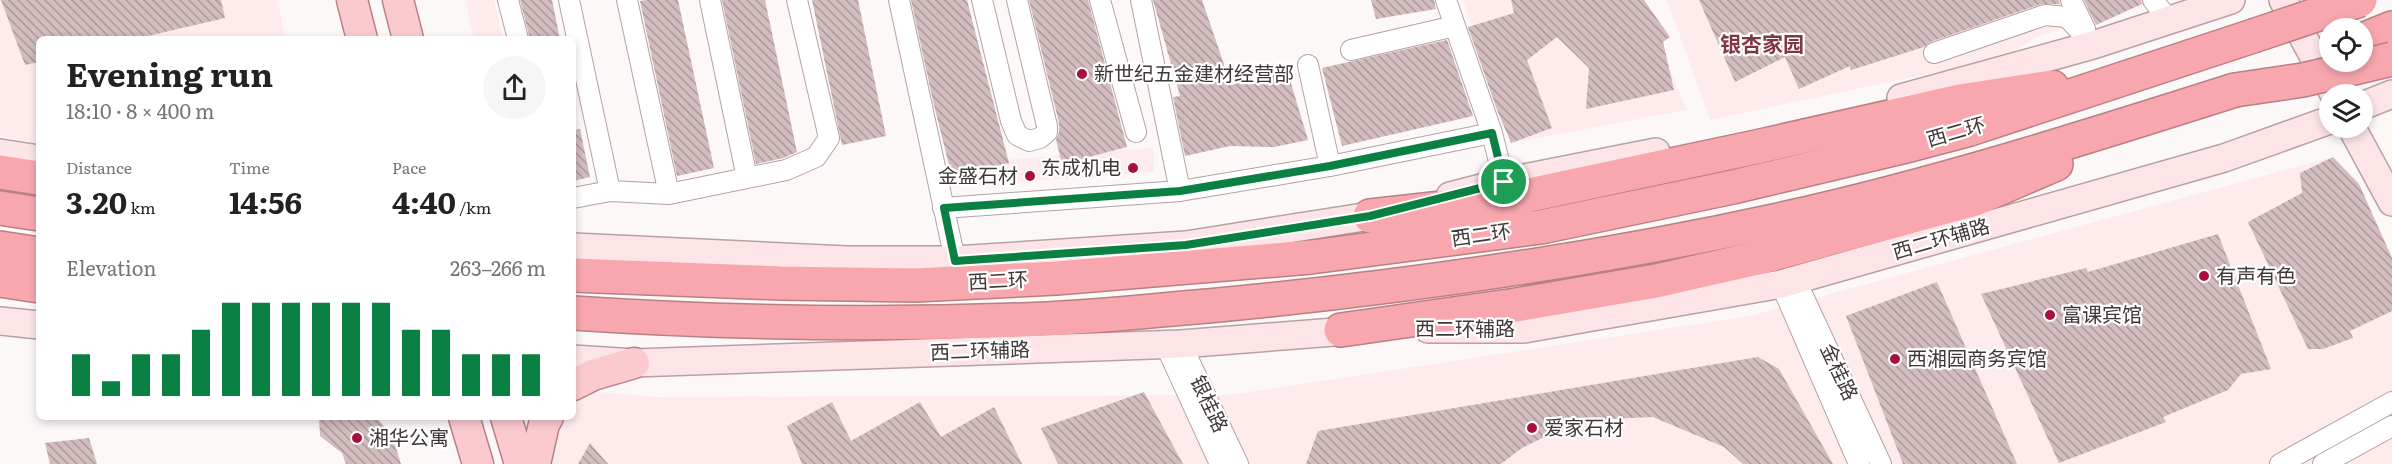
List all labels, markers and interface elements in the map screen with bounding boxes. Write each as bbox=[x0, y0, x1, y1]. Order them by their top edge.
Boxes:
map controls bbox=[2319, 18, 2373, 138]
button: locate bbox=[2319, 18, 2373, 72]
district label: 银杏家园 bbox=[1720, 27, 1804, 58]
text: Evening run bbox=[66, 48, 273, 97]
button: share bbox=[483, 56, 546, 119]
place label: 新世纪五金建材经营部 bbox=[1094, 57, 1294, 87]
marker: 新世纪五金建材经营部 bbox=[1075, 67, 1089, 81]
button: layers bbox=[2319, 84, 2373, 138]
text: 18:10 · 8 × 400 m bbox=[66, 95, 214, 125]
street label: 西二环 bbox=[1922, 107, 1988, 153]
place label: 东成机电 bbox=[1041, 151, 1121, 181]
text: Distance bbox=[66, 155, 132, 179]
text: Time bbox=[229, 155, 270, 179]
text: Pace bbox=[392, 155, 426, 179]
pin bbox=[1478, 156, 1529, 207]
place label: 金盛石材 bbox=[938, 159, 1018, 189]
marker: 东成机电 bbox=[1126, 161, 1140, 175]
icon: arrive bbox=[1487, 165, 1520, 198]
marker: 金盛石材 bbox=[1023, 169, 1037, 183]
text: 3.20 bbox=[66, 179, 127, 223]
text: 14:56 bbox=[229, 179, 302, 223]
text: 4:40 bbox=[392, 179, 456, 223]
text: km bbox=[127, 195, 156, 219]
text: /km bbox=[456, 195, 491, 219]
street label: 西二环辅路 bbox=[1888, 209, 1993, 265]
street label: 西二环 bbox=[1449, 214, 1513, 252]
text: Elevation bbox=[66, 252, 156, 282]
text: 263–266 m bbox=[450, 252, 546, 282]
place label: 有声有色 bbox=[2216, 259, 2296, 289]
street label: 西二环 bbox=[967, 262, 1029, 296]
marker: 有声有色 bbox=[2197, 269, 2211, 283]
place label: 富课宾馆 bbox=[2062, 298, 2142, 328]
marker: 富课宾馆 bbox=[2043, 308, 2057, 322]
street label: 西二环辅路 bbox=[1415, 312, 1515, 342]
street label: 西二环辅路 bbox=[929, 332, 1030, 366]
street label: 金桂路 bbox=[1815, 338, 1867, 405]
place label: 西湘园商务宾馆 bbox=[1907, 342, 2047, 372]
marker: 西湘园商务宾馆 bbox=[1888, 352, 1902, 366]
street label: 银桂路 bbox=[1185, 370, 1237, 437]
place label: 爱家石材 bbox=[1544, 411, 1624, 441]
place label: 湘华公寓 bbox=[369, 421, 449, 451]
marker: 爱家石材 bbox=[1525, 421, 1539, 435]
marker: 湘华公寓 bbox=[350, 431, 364, 445]

